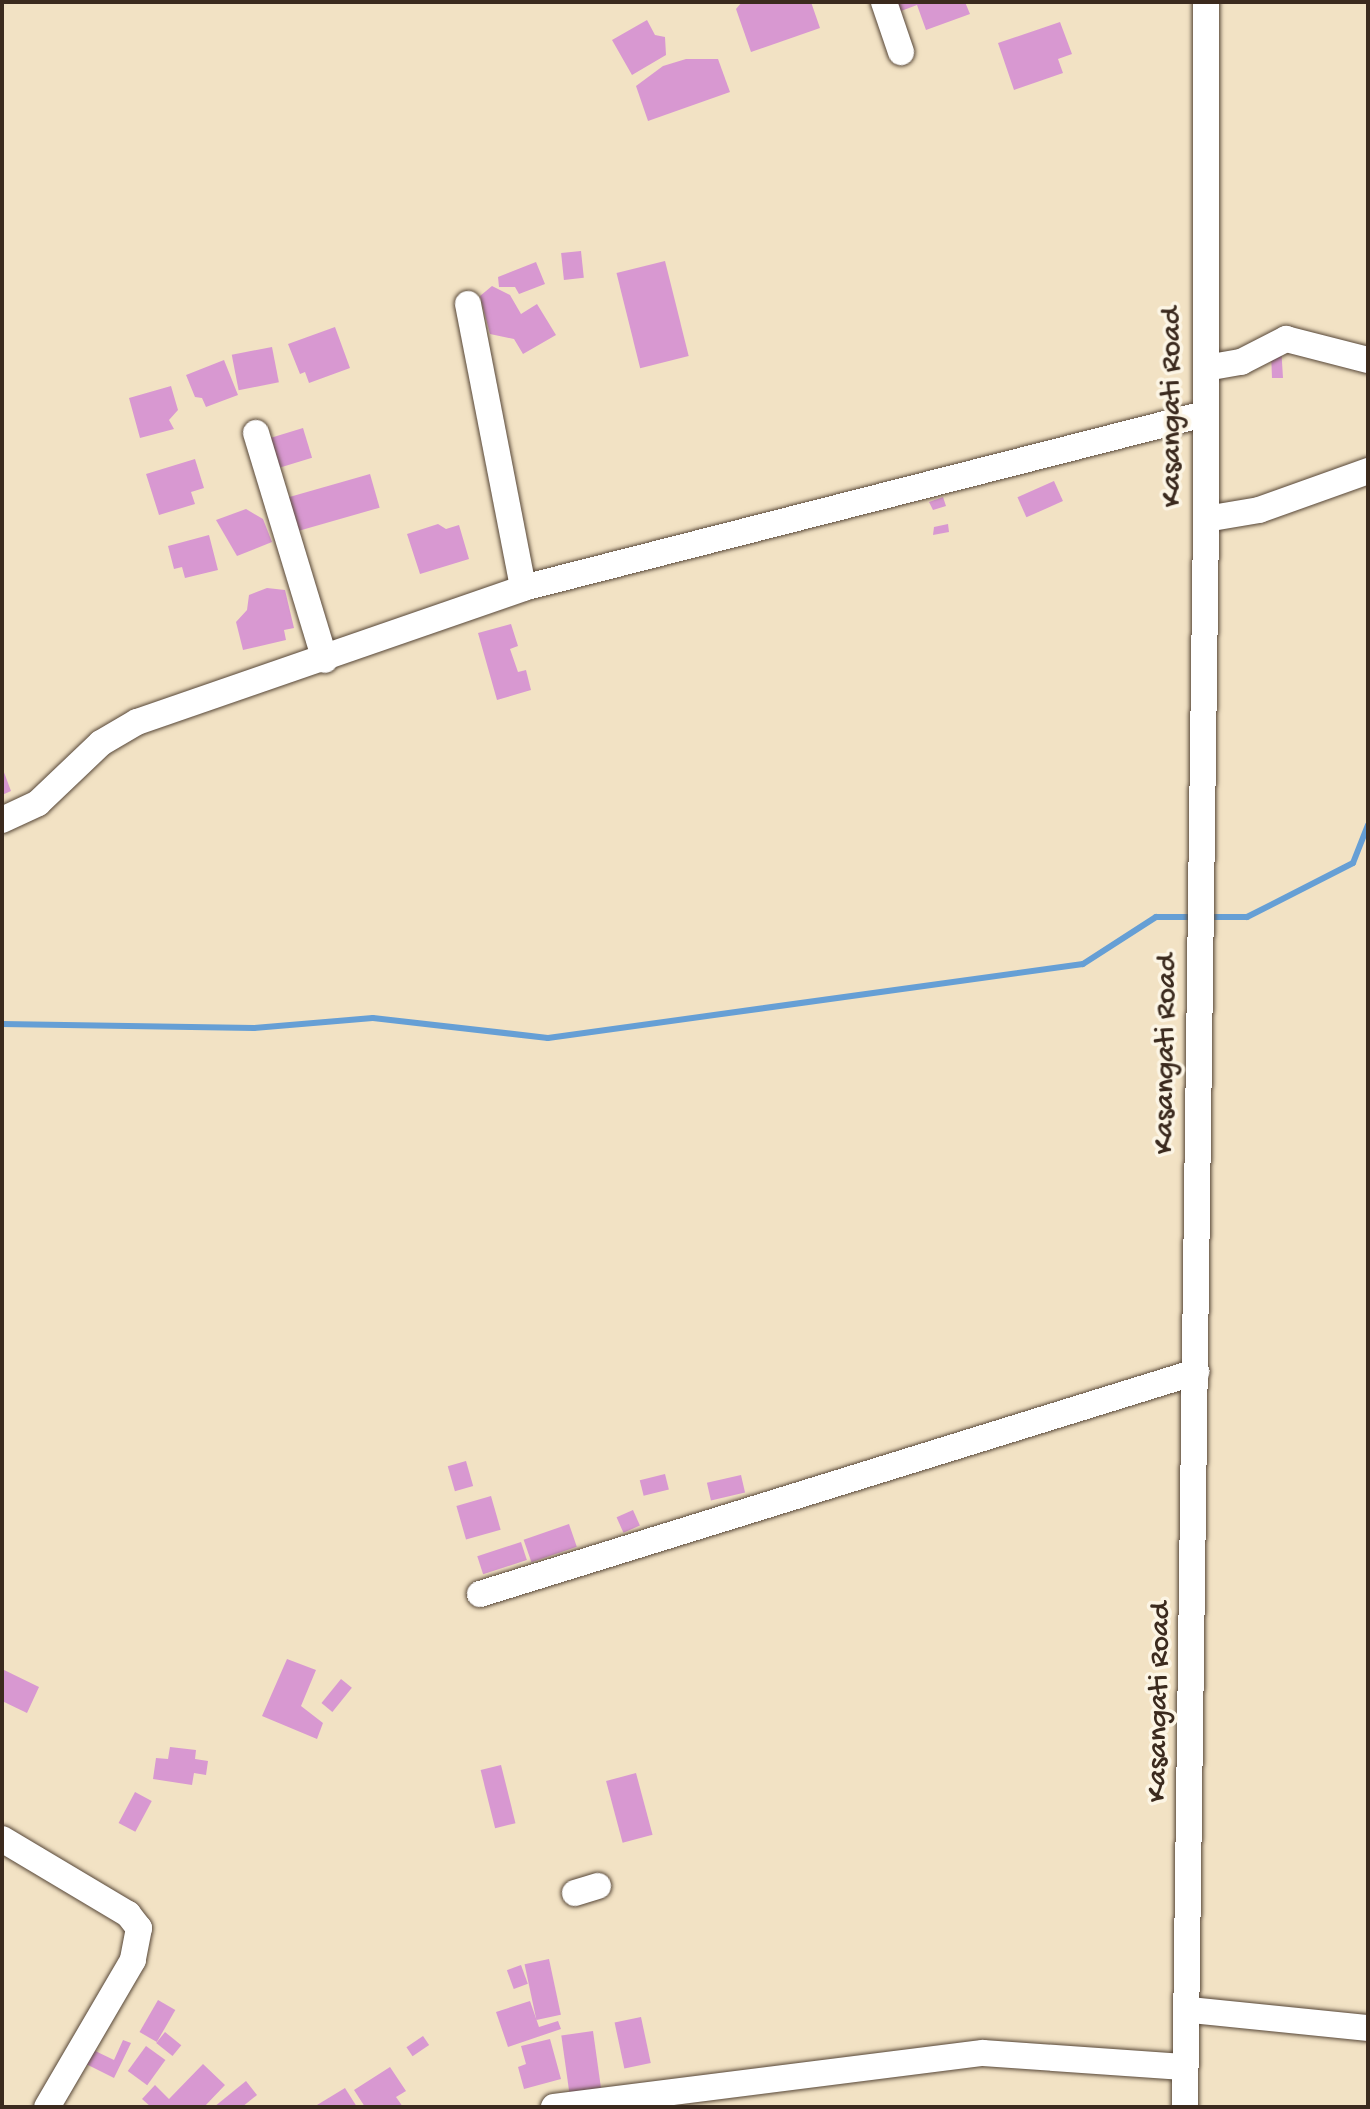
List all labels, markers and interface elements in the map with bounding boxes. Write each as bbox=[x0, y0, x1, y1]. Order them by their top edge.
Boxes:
street label: Kasangati Road bbox=[1156, 307, 1192, 507]
street label: Kasangati Road bbox=[1148, 954, 1188, 1154]
street label: Kasangati Road bbox=[1141, 1602, 1181, 1802]

